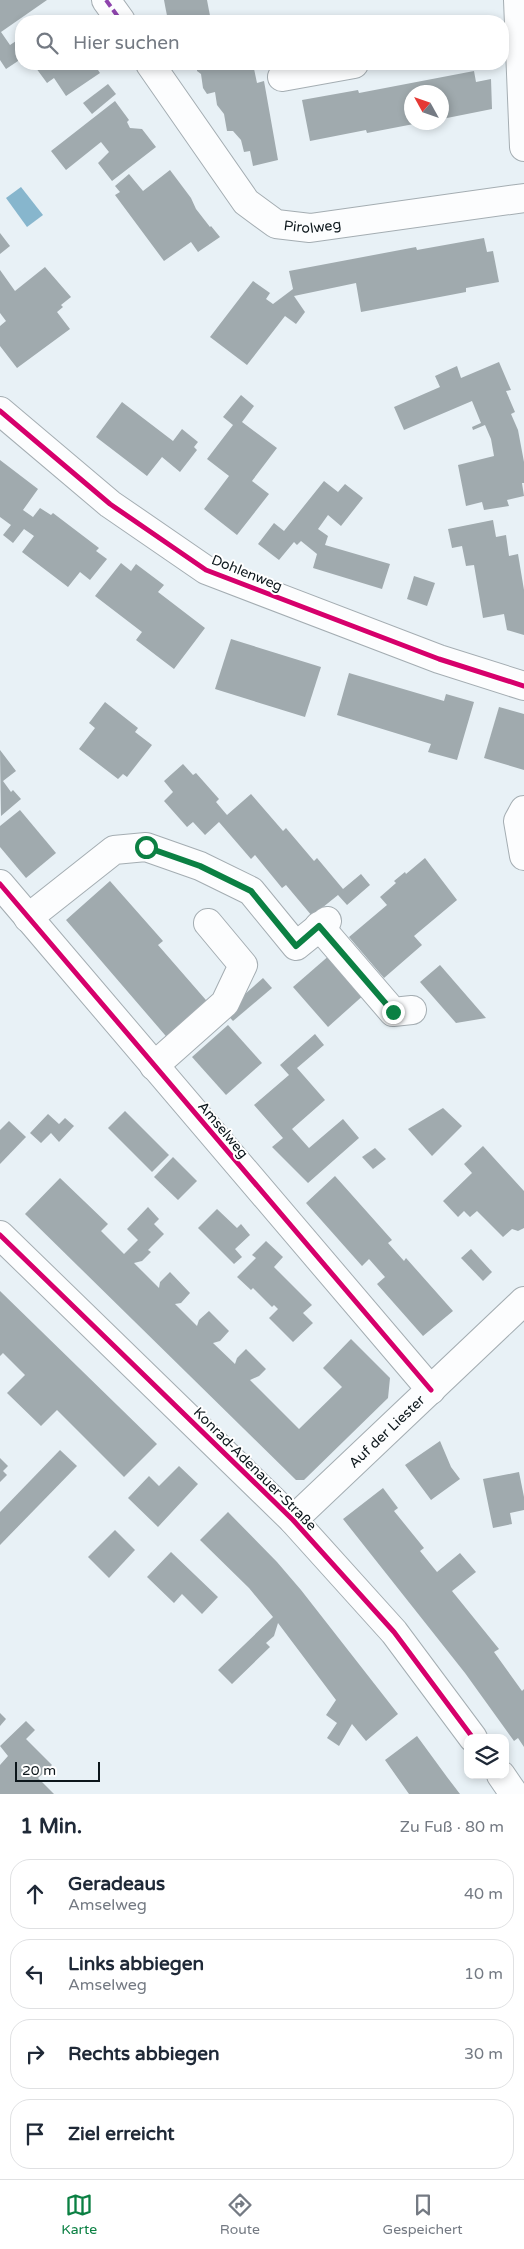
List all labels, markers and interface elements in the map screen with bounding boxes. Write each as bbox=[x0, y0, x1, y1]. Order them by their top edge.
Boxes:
search box bbox=[15, 15, 509, 70]
icon: search bbox=[33, 29, 61, 57]
text: Hier suchen bbox=[73, 32, 180, 54]
north arrow bbox=[404, 85, 449, 130]
street label: Pirolweg bbox=[283, 215, 342, 236]
street label: Dohlenweg bbox=[209, 551, 285, 595]
route start bbox=[135, 836, 158, 859]
route end bbox=[382, 1001, 405, 1024]
street label: Amselweg bbox=[194, 1098, 252, 1162]
street label: Auf der Liester bbox=[345, 1391, 429, 1471]
street label: Konrad-Adenauer-Straße bbox=[190, 1404, 320, 1534]
map controls bbox=[464, 1734, 509, 1779]
button: layers bbox=[464, 1734, 509, 1779]
scale bar bbox=[15, 1759, 100, 1782]
text: 20 m bbox=[22, 1762, 56, 1779]
text: 1 Min. bbox=[20, 1814, 82, 1839]
text: Zu Fuß · 80 m bbox=[400, 1817, 504, 1837]
text: Geradeaus bbox=[68, 1873, 165, 1895]
icon: ahead bbox=[21, 1880, 49, 1908]
text: 40 m bbox=[464, 1884, 503, 1904]
text: Amselweg bbox=[68, 1895, 147, 1915]
text: Links abbiegen bbox=[68, 1953, 204, 1975]
icon: left bbox=[21, 1960, 49, 1988]
text: 10 m bbox=[464, 1964, 503, 1984]
text: Amselweg bbox=[68, 1975, 147, 1995]
icon: right bbox=[21, 2040, 49, 2068]
text: Rechts abbiegen bbox=[68, 2043, 220, 2065]
text: 30 m bbox=[464, 2044, 503, 2064]
icon: arrive bbox=[21, 2120, 49, 2148]
text: Ziel erreicht bbox=[68, 2123, 175, 2145]
tab: Karte bbox=[61, 2191, 97, 2238]
tab: Route bbox=[220, 2191, 260, 2238]
tab: Gespeichert bbox=[383, 2191, 463, 2238]

